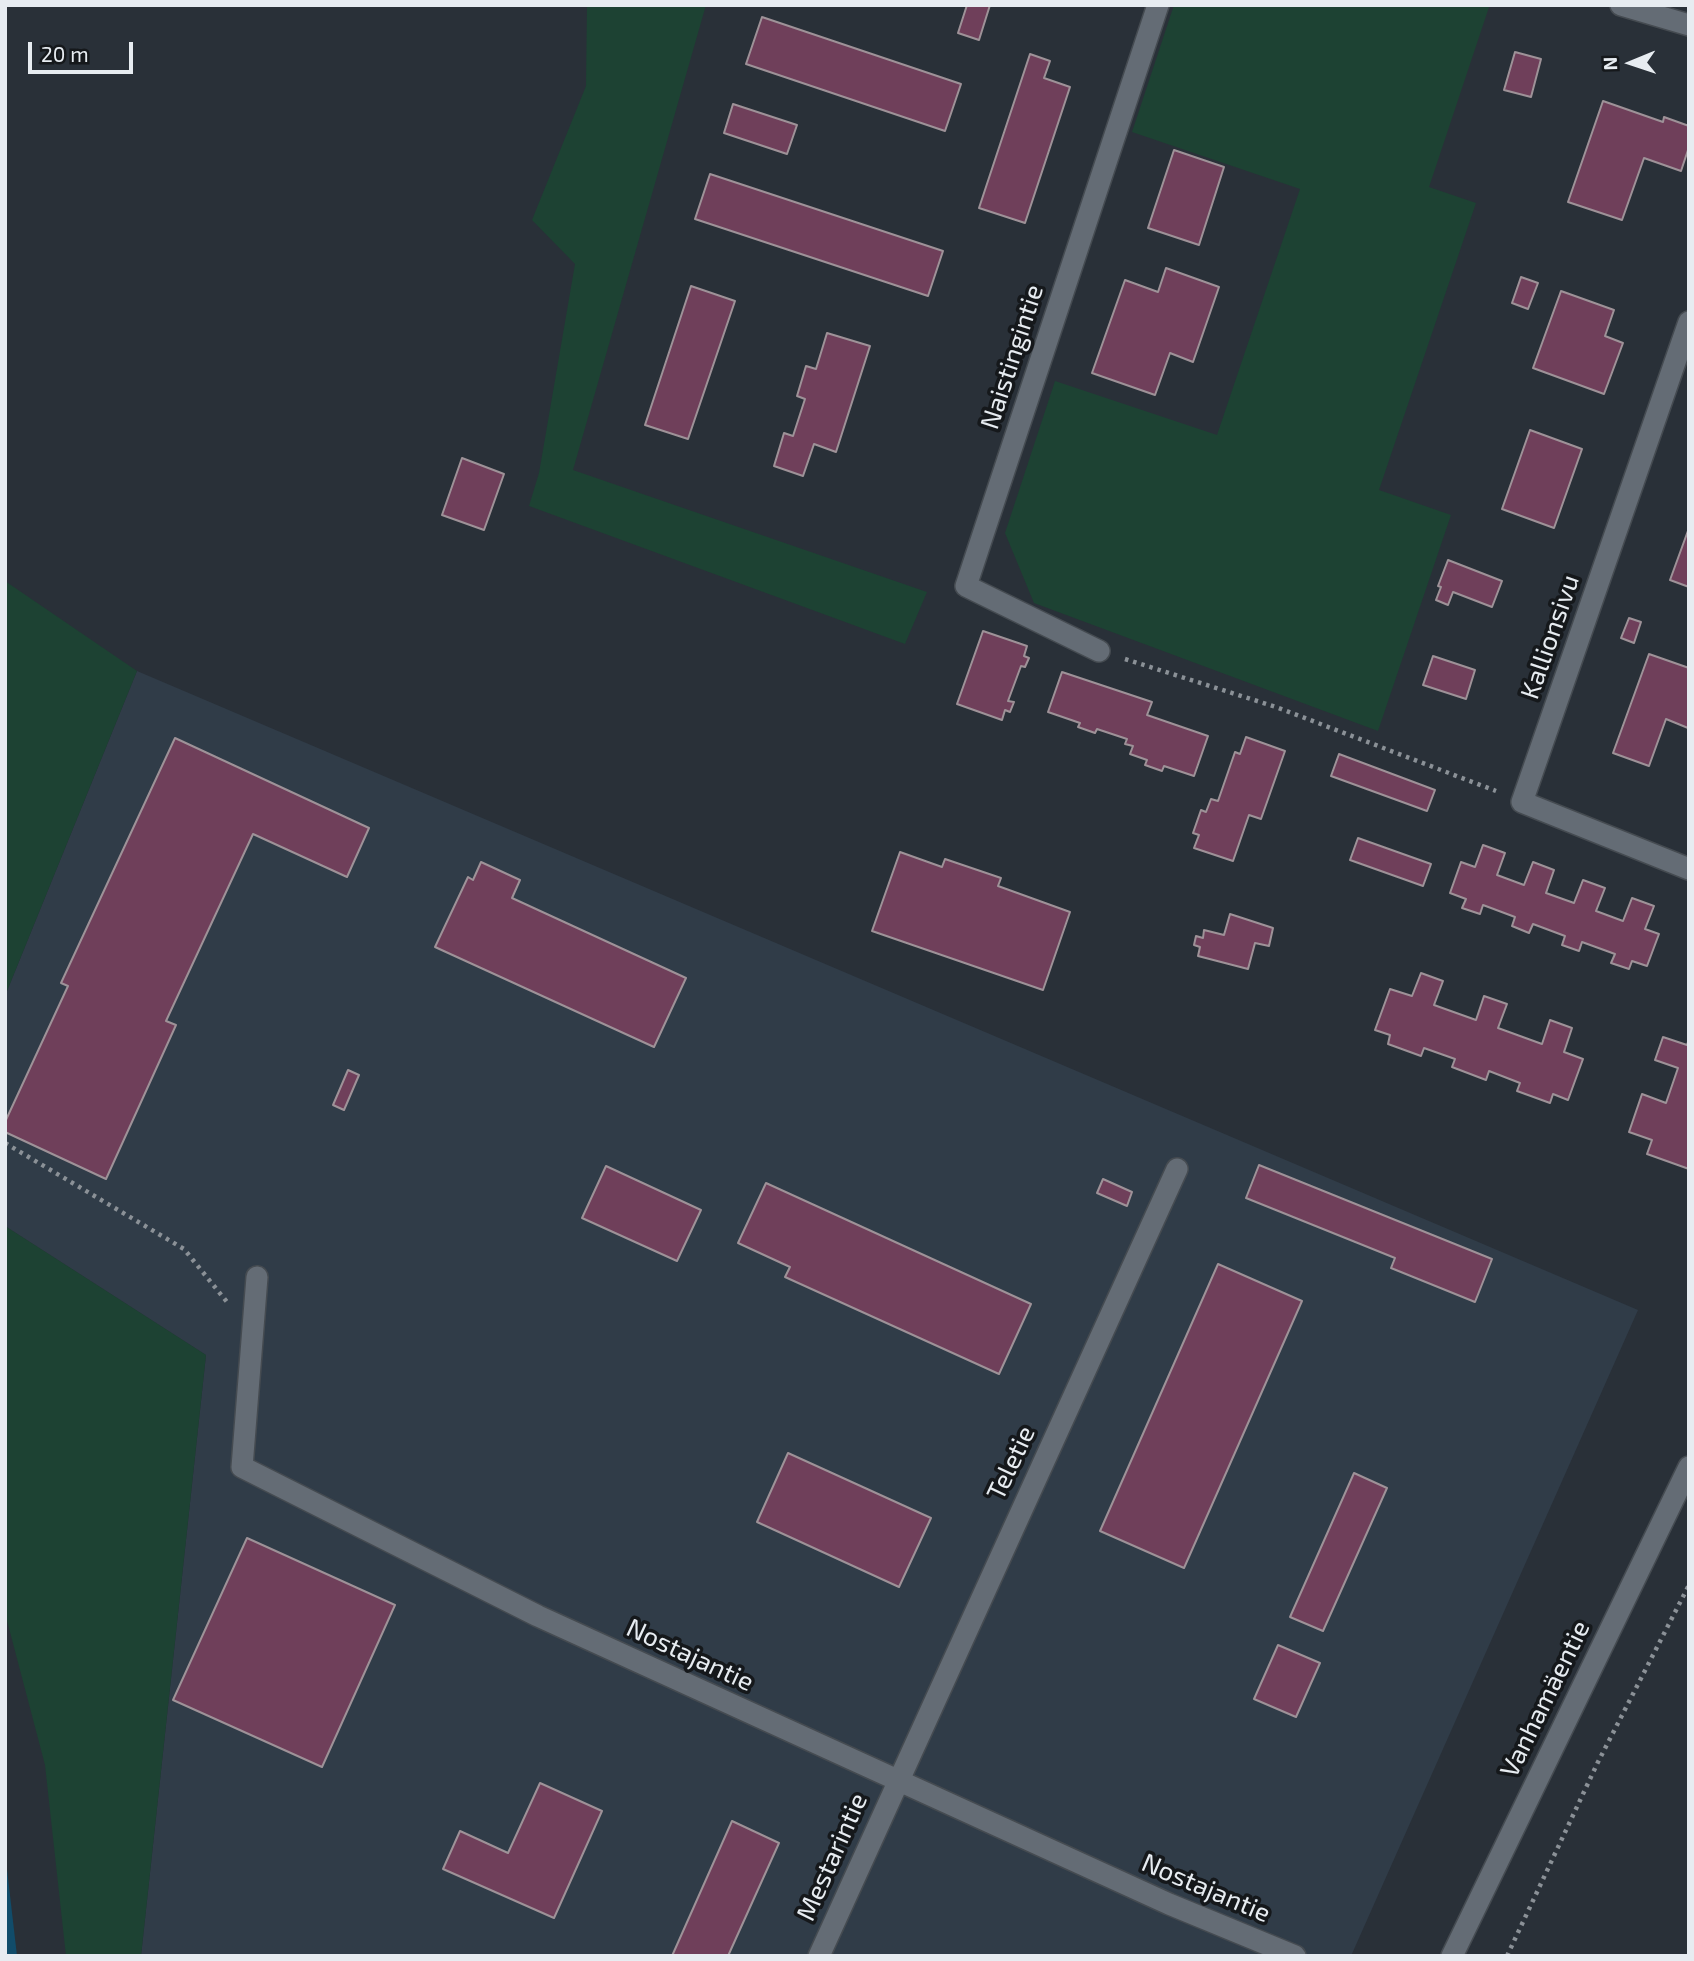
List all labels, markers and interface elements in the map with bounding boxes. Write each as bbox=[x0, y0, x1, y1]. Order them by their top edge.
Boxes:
scale bar bbox=[32, 28, 136, 72]
north arrow bbox=[1596, 28, 1666, 98]
text: 20 m bbox=[41, 41, 89, 66]
text: N bbox=[1598, 56, 1621, 71]
street label: Naistingintie bbox=[974, 281, 1050, 433]
street label: Kallionsivu bbox=[1514, 571, 1586, 703]
street label: Teletie bbox=[980, 1421, 1042, 1505]
street label: Nostajantie bbox=[621, 1612, 759, 1698]
street label: Vanhamäentie bbox=[1494, 1616, 1596, 1782]
street label: Mestarintie bbox=[790, 1788, 874, 1926]
street label: Nostajantie bbox=[1137, 1847, 1275, 1929]

